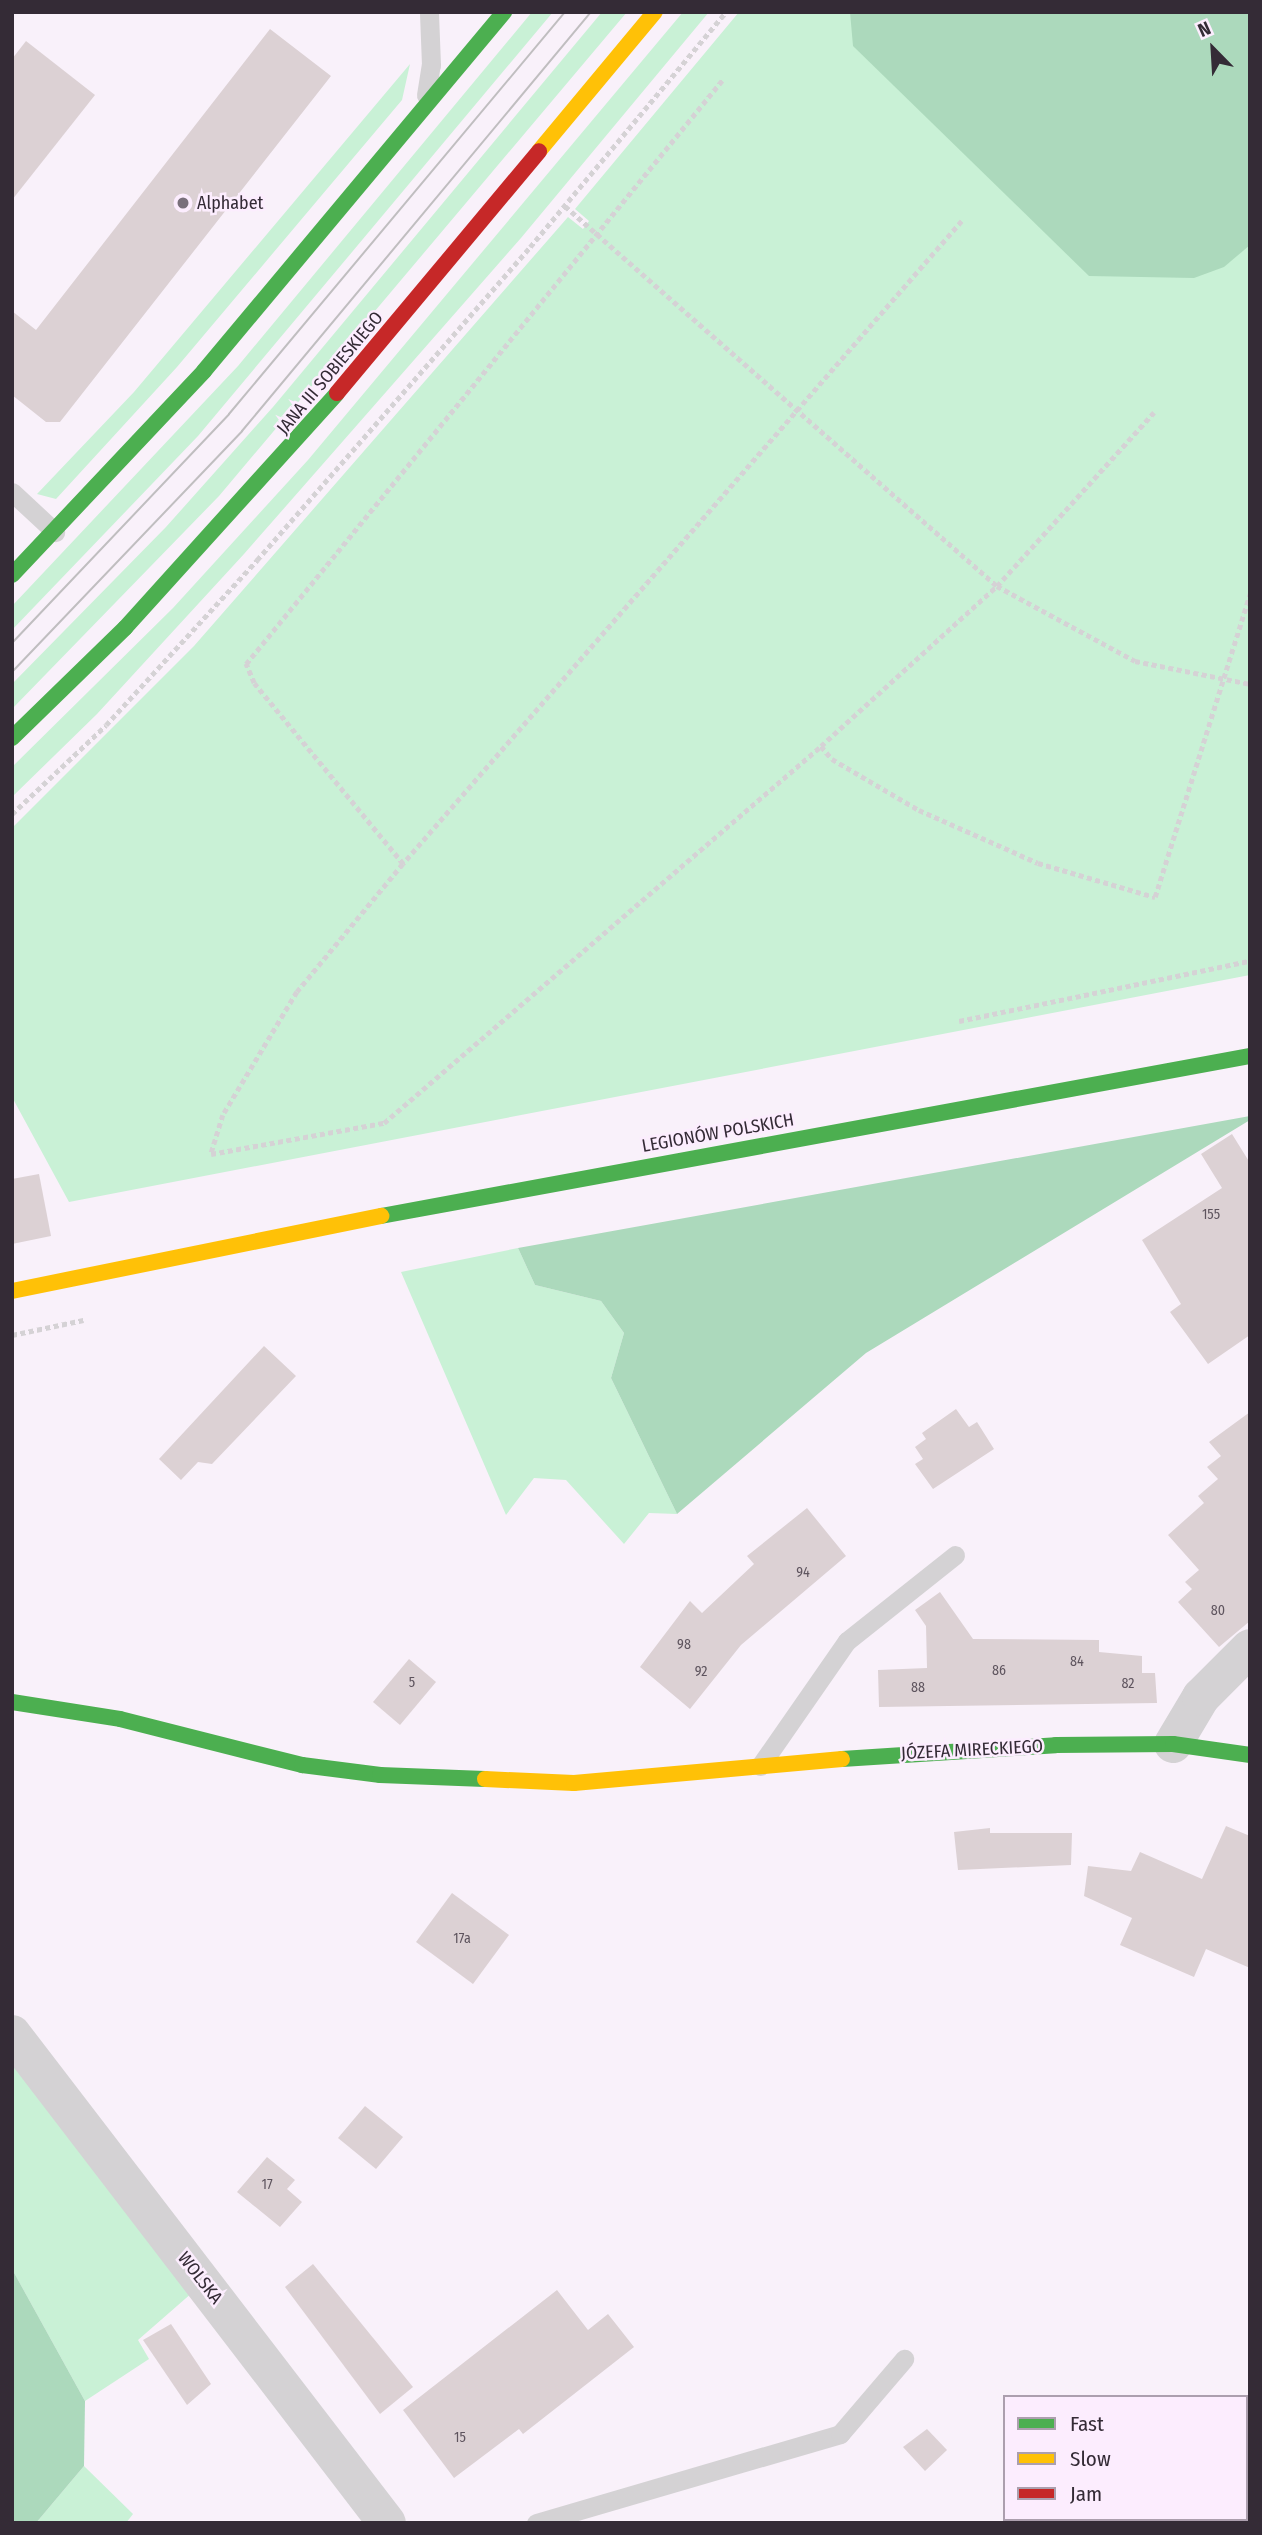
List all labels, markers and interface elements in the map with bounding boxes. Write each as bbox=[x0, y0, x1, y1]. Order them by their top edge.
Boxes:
north arrow bbox=[1178, 14, 1248, 84]
text: N bbox=[1194, 17, 1214, 42]
place label: Alphabet bbox=[197, 192, 263, 214]
marker: Alphabet bbox=[175, 195, 191, 211]
street label: JANA III SOBIESKIEGO bbox=[272, 307, 388, 439]
street label: LEGIONÓW POLSKICH bbox=[640, 1109, 796, 1157]
house number: 155 bbox=[1202, 1207, 1220, 1223]
house number: 94 bbox=[796, 1565, 810, 1581]
house number: 80 bbox=[1211, 1603, 1225, 1619]
house number: 98 bbox=[677, 1637, 691, 1653]
house number: 84 bbox=[1070, 1654, 1084, 1670]
house number: 86 bbox=[992, 1663, 1006, 1679]
house number: 92 bbox=[695, 1664, 707, 1680]
house number: 5 bbox=[409, 1675, 415, 1691]
house number: 82 bbox=[1121, 1676, 1135, 1692]
house number: 88 bbox=[911, 1680, 925, 1696]
street label: JÓZEFA MIRECKIEGO bbox=[900, 1735, 1044, 1765]
house number: 17a bbox=[453, 1931, 471, 1947]
house number: 17 bbox=[261, 2177, 273, 2193]
street label: WOLSKA bbox=[173, 2248, 227, 2308]
legend bbox=[1003, 2395, 1248, 2521]
text: Fast bbox=[1070, 2411, 1104, 2437]
house number: 15 bbox=[454, 2430, 466, 2446]
text: Slow bbox=[1070, 2446, 1111, 2472]
text: Jam bbox=[1070, 2481, 1102, 2507]

